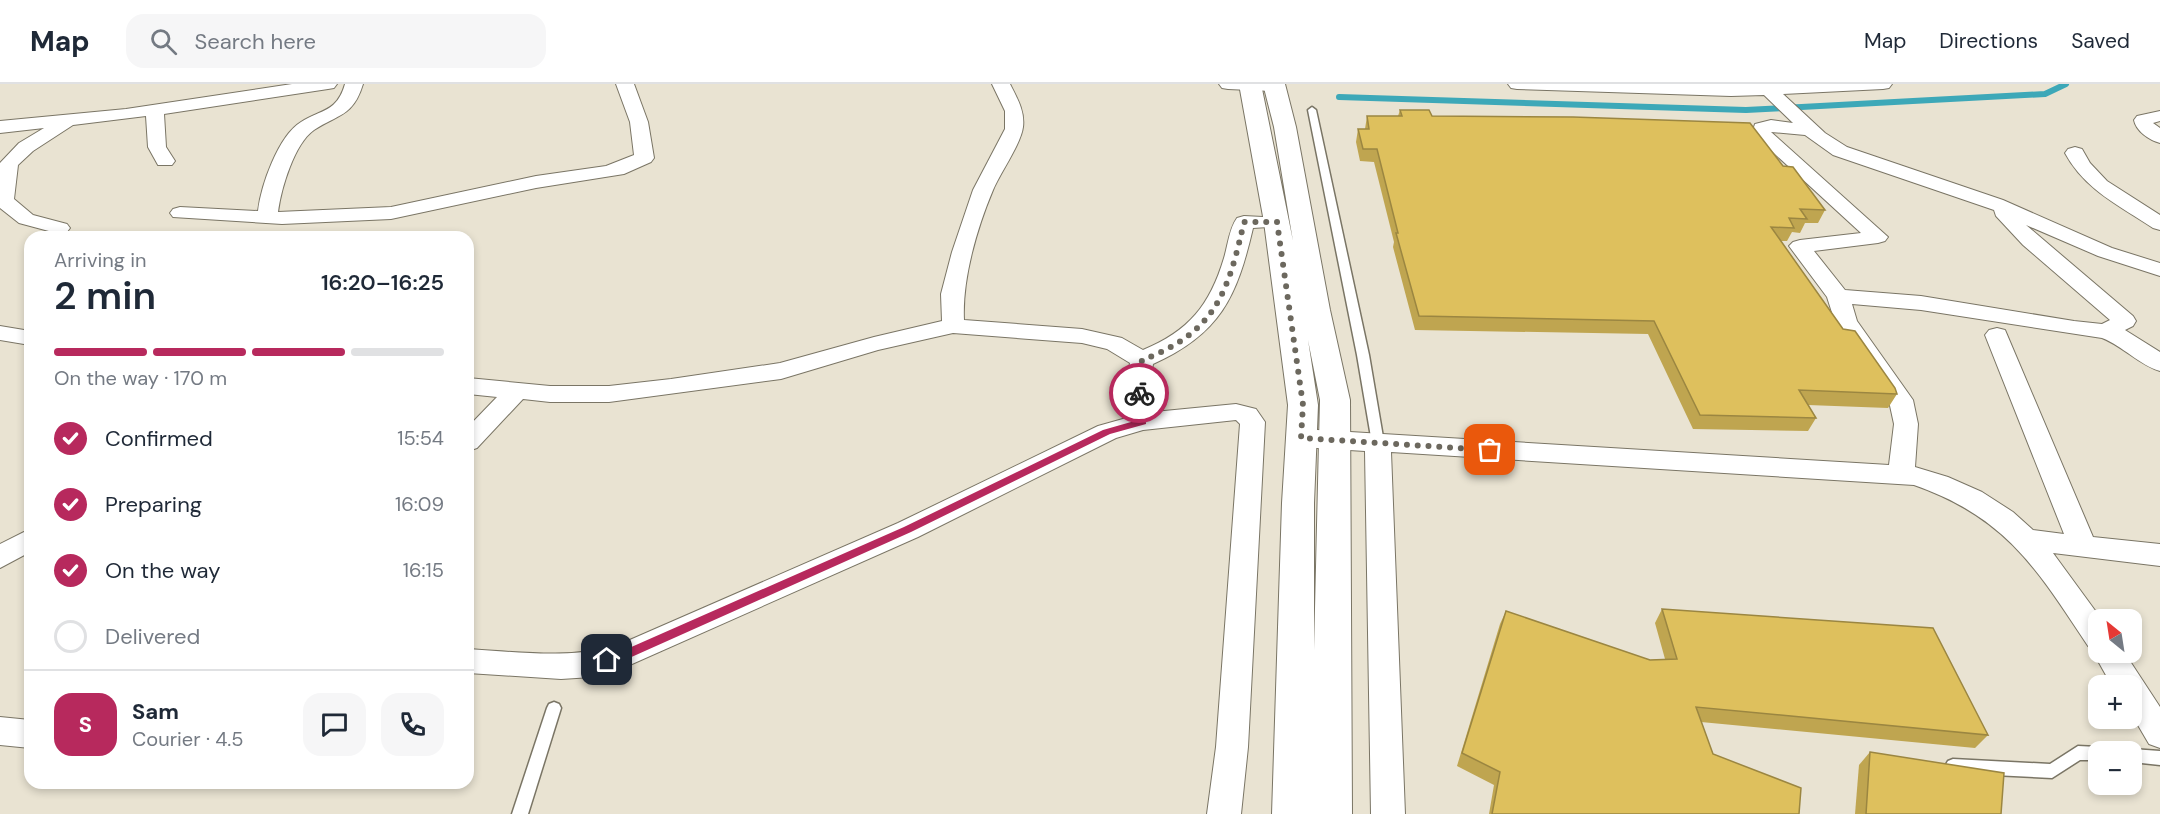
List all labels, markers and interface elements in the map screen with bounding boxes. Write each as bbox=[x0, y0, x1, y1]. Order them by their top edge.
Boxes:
search box bbox=[126, 14, 546, 68]
text: Map bbox=[30, 23, 90, 60]
icon: search bbox=[147, 25, 180, 58]
text: Search here bbox=[195, 27, 316, 56]
text: Map bbox=[1864, 27, 1906, 55]
text: Directions bbox=[1939, 27, 2038, 55]
text: Saved bbox=[2071, 27, 2130, 55]
text: Arriving in bbox=[54, 247, 146, 273]
text: 16:20–16:25 bbox=[321, 268, 444, 297]
text: 2 min bbox=[54, 270, 156, 321]
courier bbox=[1109, 363, 1169, 423]
text: On the way · 170 m bbox=[54, 365, 227, 391]
icon: bike bbox=[1123, 377, 1156, 410]
icon: check bbox=[54, 422, 87, 455]
text: Confirmed bbox=[105, 424, 213, 453]
pin bbox=[1464, 424, 1515, 475]
text: 15:54 bbox=[397, 425, 444, 451]
icon: bag bbox=[1473, 433, 1506, 466]
icon: check bbox=[54, 488, 87, 521]
text: Preparing bbox=[105, 490, 202, 519]
text: 16:09 bbox=[395, 491, 444, 517]
icon: check bbox=[54, 554, 87, 587]
text: On the way bbox=[105, 556, 220, 585]
text: 16:15 bbox=[403, 557, 444, 583]
north arrow bbox=[2088, 609, 2142, 663]
map controls bbox=[2088, 609, 2142, 795]
text: Delivered bbox=[105, 622, 200, 651]
pin bbox=[581, 634, 632, 685]
icon: home bbox=[590, 643, 623, 676]
button: + bbox=[2088, 675, 2142, 729]
button: chat bbox=[303, 693, 366, 756]
button: phone bbox=[381, 693, 444, 756]
text: Sam bbox=[132, 697, 179, 726]
text: S bbox=[79, 710, 92, 739]
text: Courier · 4.5 bbox=[132, 726, 244, 752]
button: − bbox=[2088, 741, 2142, 795]

